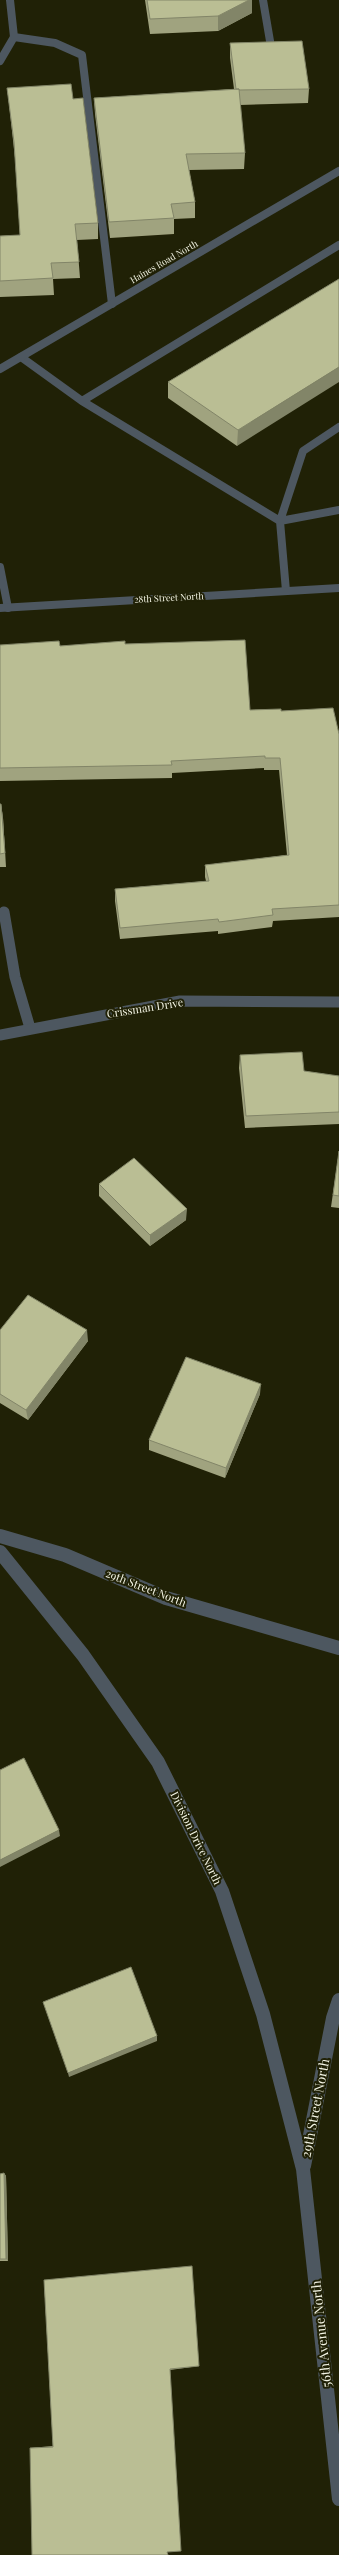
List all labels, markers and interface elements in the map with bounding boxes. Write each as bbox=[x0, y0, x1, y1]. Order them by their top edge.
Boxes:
street label: Haines Road North bbox=[127, 236, 200, 285]
street label: 28th Street North bbox=[134, 589, 205, 605]
street label: Crissman Drive bbox=[106, 994, 185, 1021]
street label: 29th Street North bbox=[104, 1565, 189, 1610]
street label: Division Drive North bbox=[167, 1789, 226, 1887]
street label: 29th Street North bbox=[297, 2057, 332, 2159]
street label: 56th Avenue North bbox=[306, 2279, 335, 2388]

